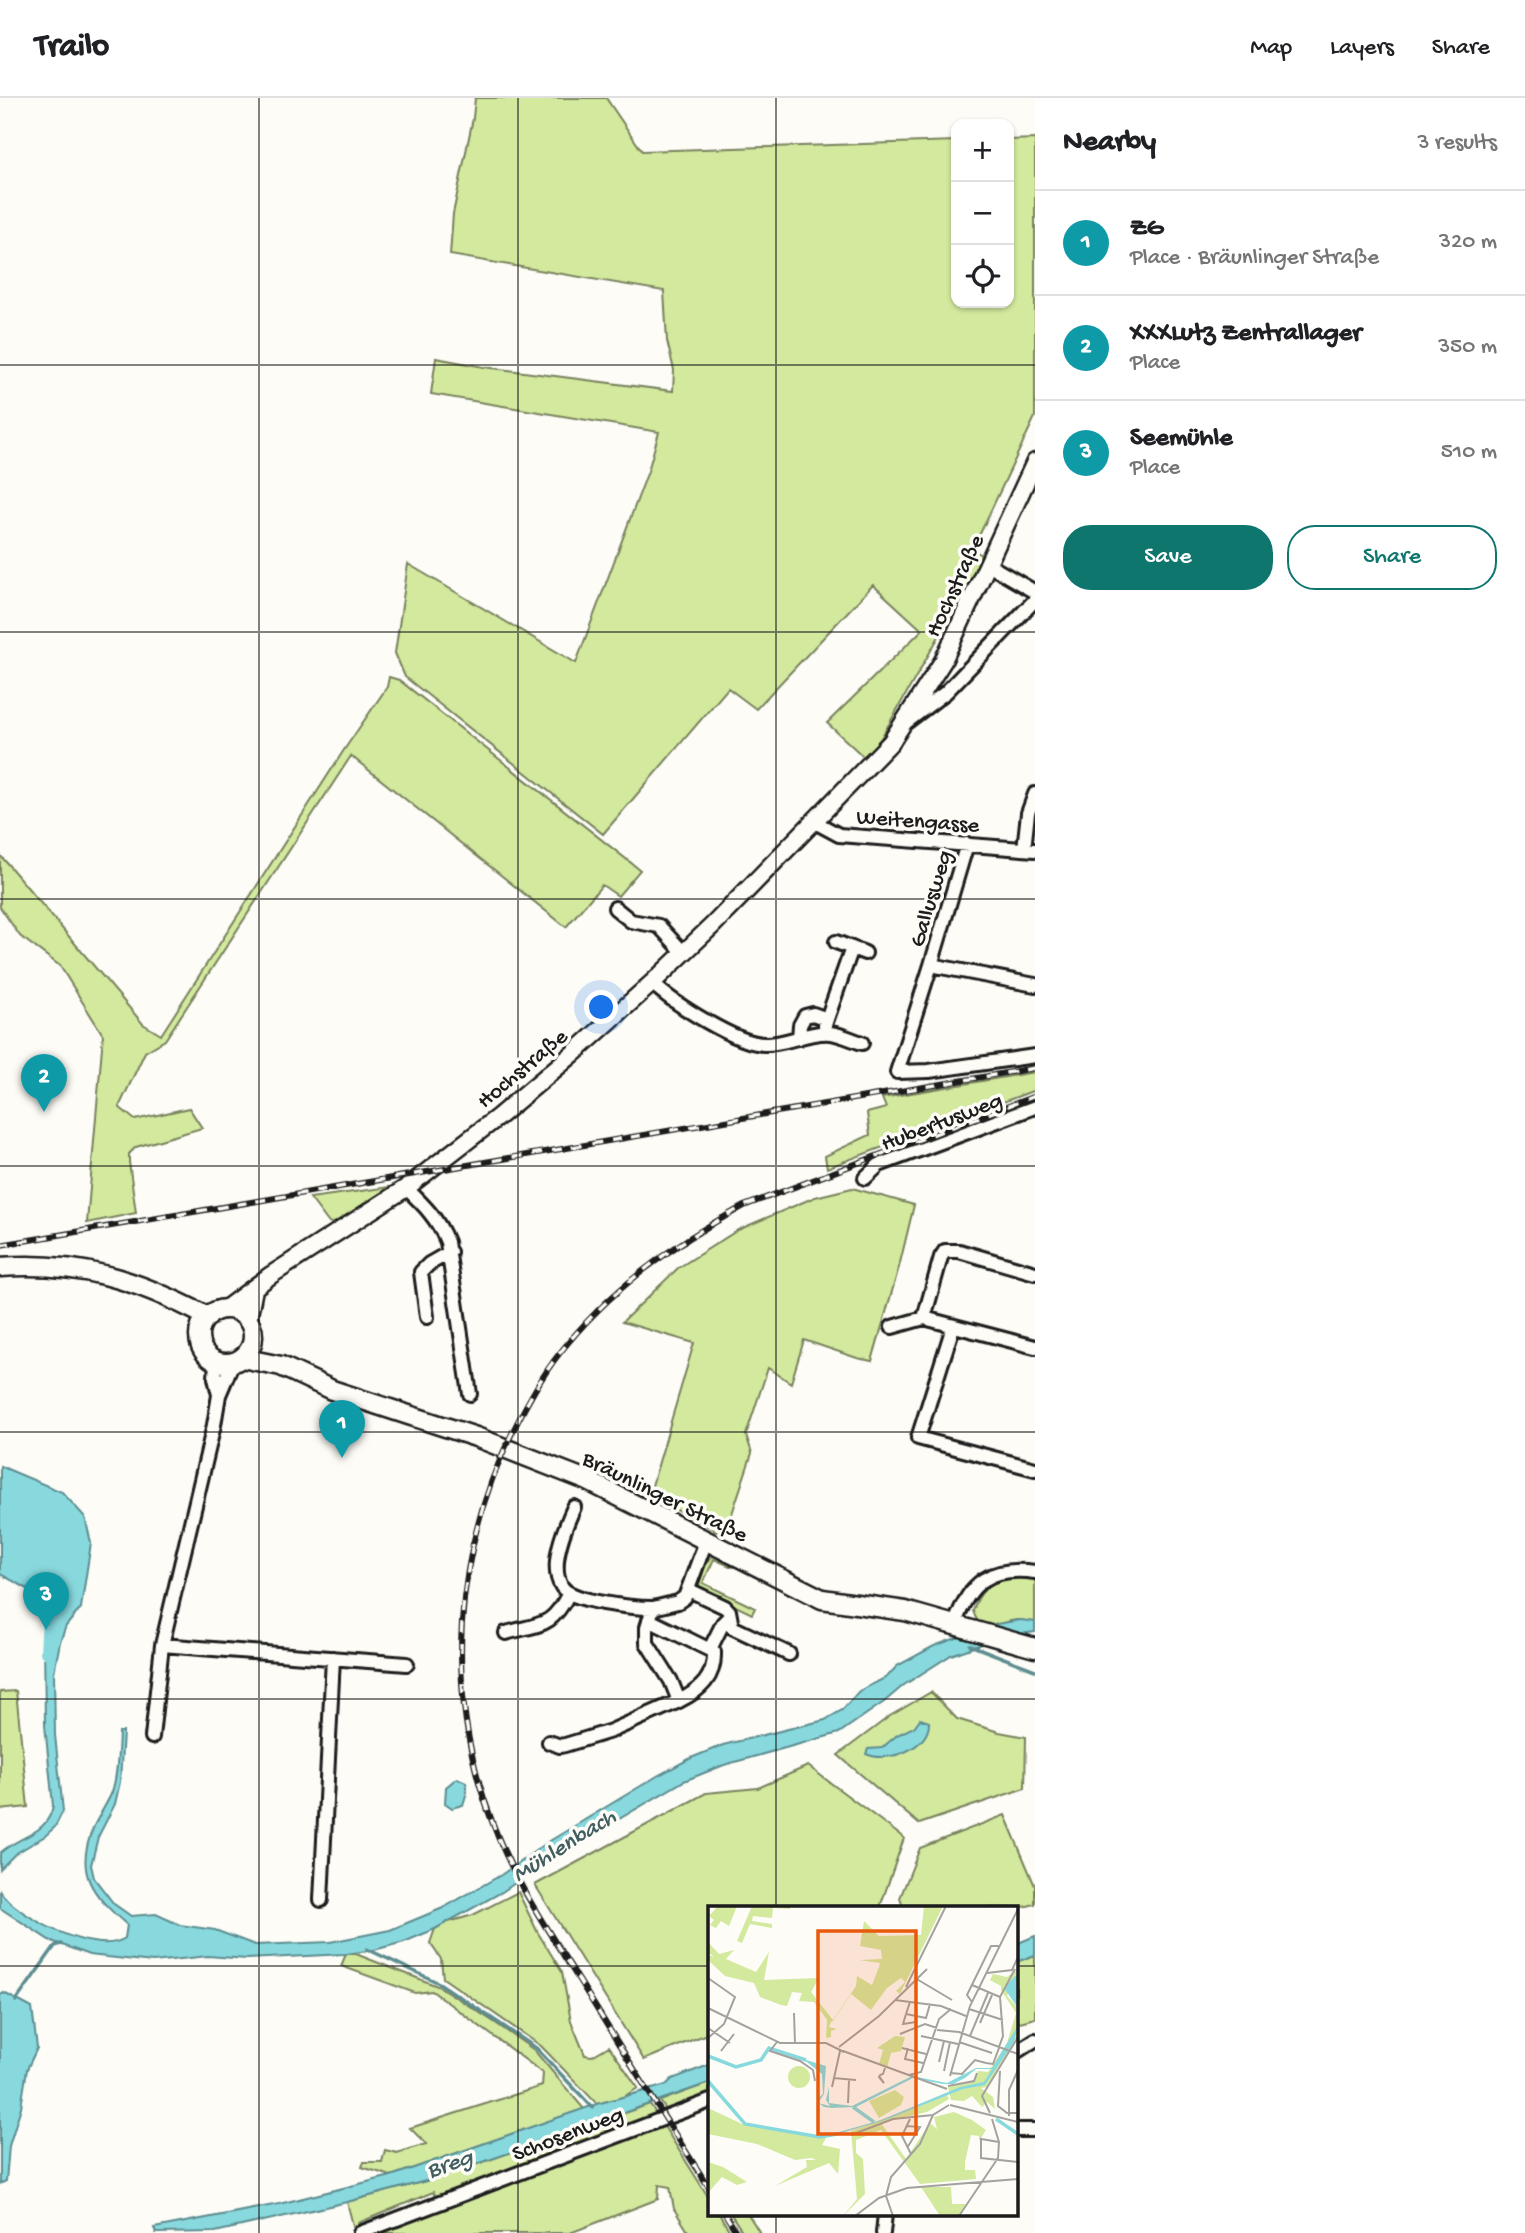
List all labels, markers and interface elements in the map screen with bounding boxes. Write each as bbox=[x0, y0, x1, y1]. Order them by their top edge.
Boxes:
text: Trailo bbox=[35, 29, 109, 67]
text: Map bbox=[1250, 34, 1292, 63]
text: Layers bbox=[1330, 34, 1394, 63]
text: Share bbox=[1432, 34, 1490, 63]
map controls bbox=[951, 119, 1014, 308]
button: + bbox=[951, 119, 1014, 182]
text: Nearby bbox=[1063, 126, 1156, 161]
text: 3 results bbox=[1417, 130, 1497, 157]
button: − bbox=[951, 182, 1014, 245]
text: ZG bbox=[1130, 214, 1163, 245]
text: 1 bbox=[1081, 229, 1091, 256]
text: 320 m bbox=[1439, 229, 1497, 256]
button: locate bbox=[951, 245, 1014, 308]
text: Place · Bräunlinger Straße bbox=[1130, 245, 1379, 272]
text: XXXLutz Zentrallager bbox=[1130, 319, 1361, 350]
text: 2 bbox=[1080, 334, 1092, 361]
text: 350 m bbox=[1438, 334, 1497, 361]
text: Place bbox=[1130, 350, 1180, 377]
text: Seemühle bbox=[1130, 424, 1233, 455]
text: 3 bbox=[1080, 439, 1092, 466]
text: 510 m bbox=[1441, 439, 1497, 466]
text: Place bbox=[1130, 455, 1180, 482]
button: Save bbox=[1063, 525, 1273, 590]
button: Share bbox=[1287, 525, 1497, 590]
street label: Hochstraße bbox=[921, 530, 992, 642]
street label: Weitengasse bbox=[855, 805, 981, 840]
street label: Gallusweg bbox=[905, 848, 960, 951]
your location bbox=[584, 990, 618, 1024]
street label: Hochstraße bbox=[472, 1023, 575, 1115]
pin: 2 bbox=[21, 1054, 67, 1112]
street label: Hubertusweg bbox=[878, 1088, 1007, 1159]
pin: 1 bbox=[319, 1400, 365, 1458]
street label: Bräunlinger Straße bbox=[576, 1446, 753, 1550]
pin: 3 bbox=[23, 1572, 69, 1630]
water label: Mühlenbach bbox=[508, 1803, 623, 1890]
inset map bbox=[708, 1906, 1018, 2216]
street label: Schosenweg bbox=[509, 2102, 628, 2169]
water label: Breg bbox=[423, 2144, 478, 2187]

